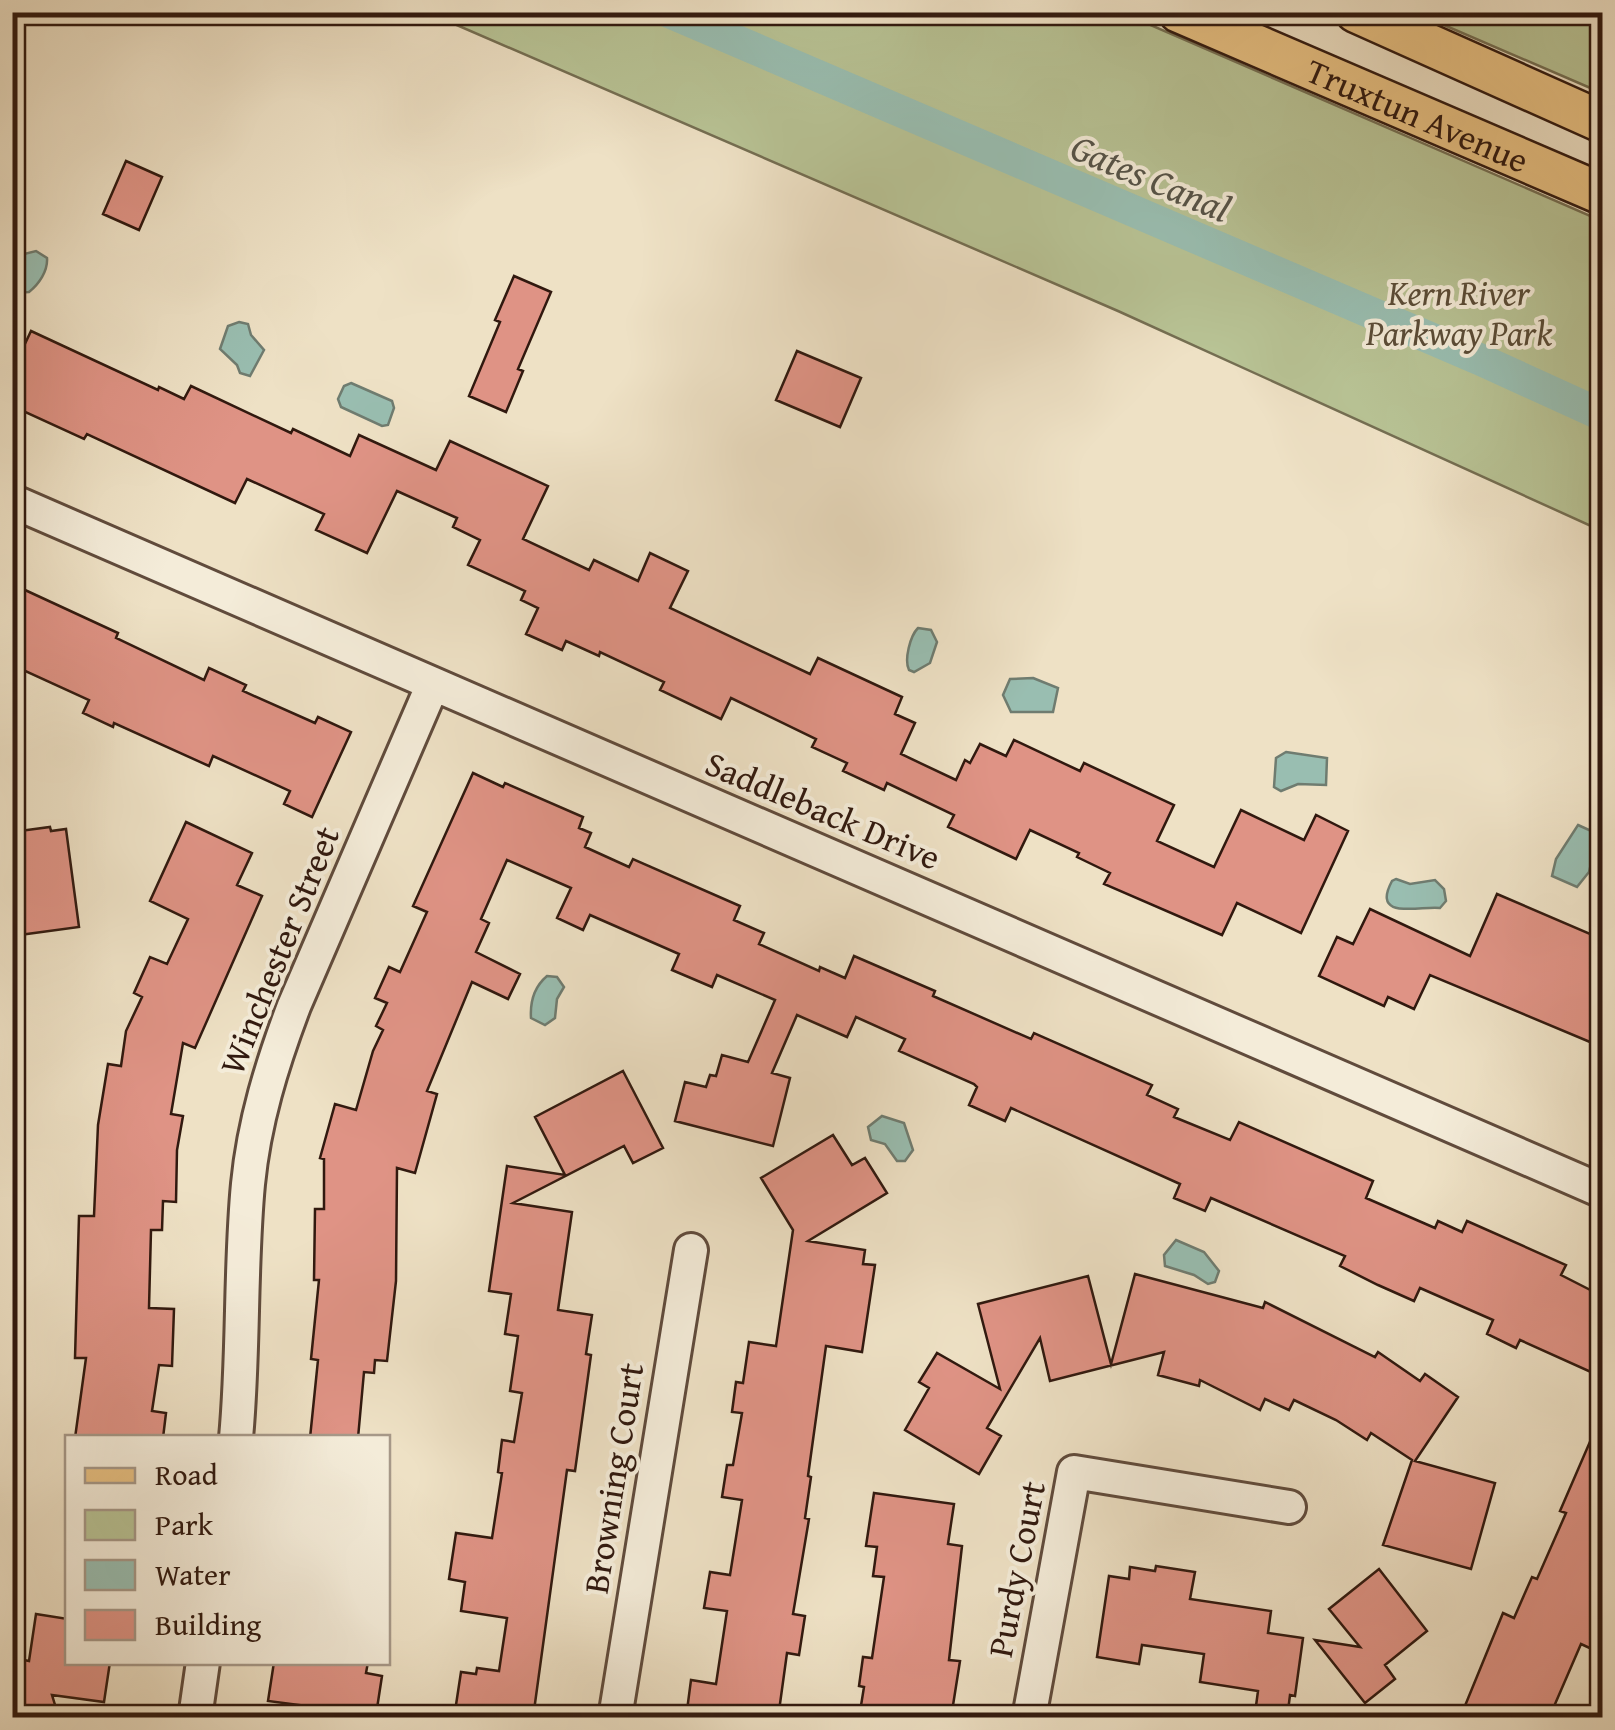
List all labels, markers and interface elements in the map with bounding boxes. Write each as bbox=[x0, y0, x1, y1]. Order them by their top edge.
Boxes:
street label: Truxtun Avenue bbox=[1299, 44, 1537, 185]
water label: Gates Canal bbox=[1062, 118, 1240, 236]
park label: Kern River Parkway Park bbox=[1365, 267, 1553, 358]
street label: Saddleback Drive bbox=[698, 738, 948, 882]
street label: Winchester Street bbox=[206, 818, 352, 1082]
street label: Browning Court bbox=[570, 1359, 656, 1597]
legend bbox=[65, 1435, 390, 1665]
text: Road bbox=[155, 1452, 218, 1496]
street label: Purdy Court bbox=[974, 1477, 1058, 1661]
text: Park bbox=[155, 1502, 214, 1546]
text: Water bbox=[155, 1552, 231, 1596]
text: Building bbox=[155, 1602, 261, 1646]

